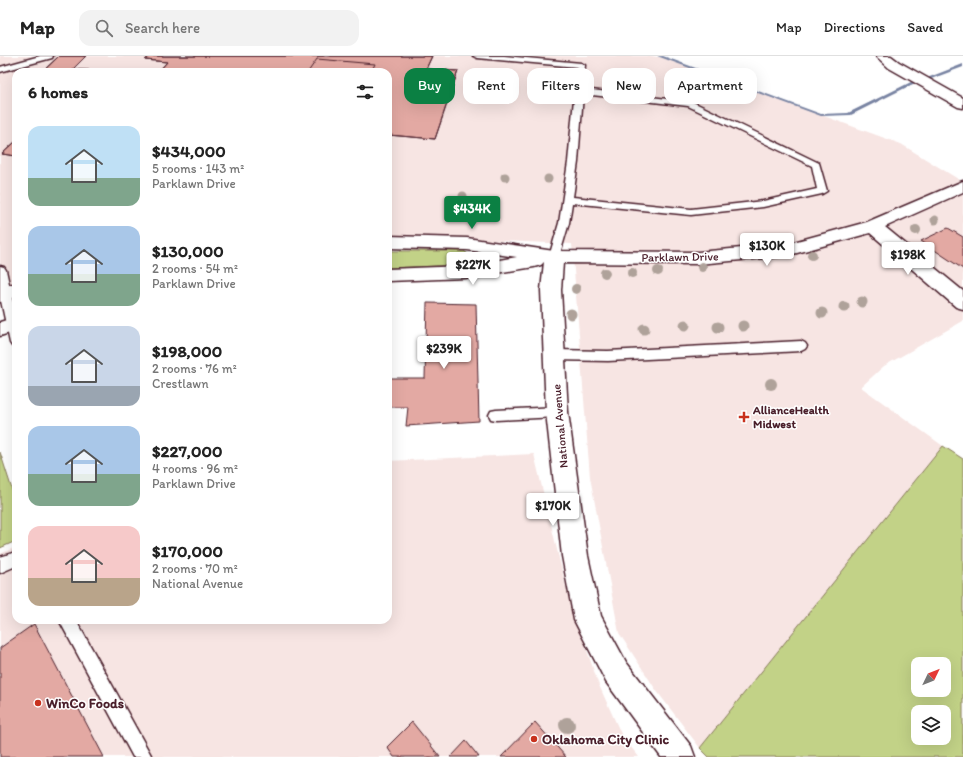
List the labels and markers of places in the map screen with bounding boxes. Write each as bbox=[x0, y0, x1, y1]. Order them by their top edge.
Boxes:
pin: $434K bbox=[444, 196, 500, 230]
pin: $130K bbox=[739, 233, 795, 267]
pin: $198K bbox=[880, 242, 936, 276]
pin: $227K bbox=[445, 252, 501, 286]
pin: $239K bbox=[416, 336, 472, 370]
place label: AllianceHealth Midwest bbox=[752, 403, 830, 431]
marker: AllianceHealth Midwest bbox=[738, 411, 750, 423]
pin: $170K bbox=[525, 493, 581, 527]
place label: WinCo Foods bbox=[46, 695, 124, 712]
marker: WinCo Foods bbox=[33, 698, 43, 708]
place label: Oklahoma City Clinic bbox=[542, 731, 670, 748]
marker: Oklahoma City Clinic bbox=[529, 734, 539, 744]

